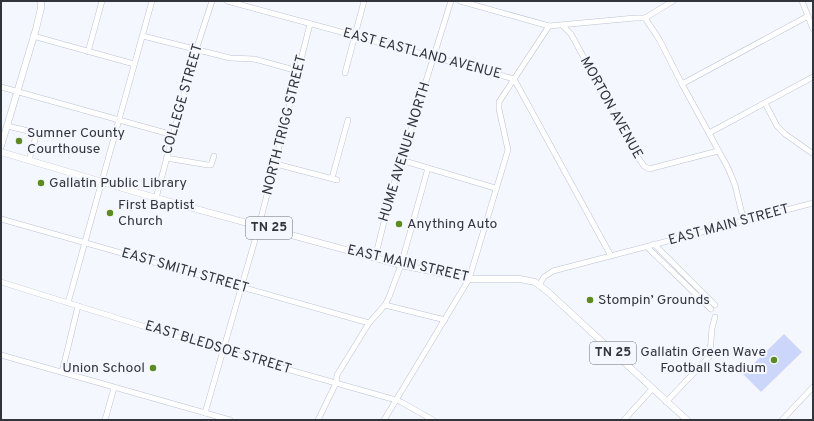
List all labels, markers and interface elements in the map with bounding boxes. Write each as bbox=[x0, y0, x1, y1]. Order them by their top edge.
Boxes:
street label: EAST EASTLAND AVENUE bbox=[341, 25, 503, 83]
street label: COLLEGE STREET bbox=[159, 42, 207, 156]
street label: NORTH TRIGG STREET bbox=[259, 53, 311, 197]
street label: MORTON AVENUE bbox=[576, 54, 646, 162]
street label: HUME AVENUE NORTH bbox=[376, 80, 434, 224]
place label: Sumner County Courthouse bbox=[27, 125, 125, 158]
marker: Sumner County Courthouse bbox=[14, 136, 24, 146]
place label: Gallatin Public Library bbox=[49, 175, 187, 192]
marker: Gallatin Public Library bbox=[36, 178, 46, 188]
place label: First Baptist Church bbox=[118, 197, 195, 230]
street label: EAST MAIN STREET bbox=[667, 201, 791, 249]
marker: First Baptist Church bbox=[105, 208, 115, 218]
place label: Anything Auto bbox=[407, 216, 498, 233]
road number: TN 25 bbox=[246, 217, 292, 239]
marker: Anything Auto bbox=[394, 219, 404, 229]
street label: EAST MAIN STREET bbox=[345, 242, 471, 286]
street label: EAST SMITH STREET bbox=[119, 245, 251, 297]
place label: Stompin’ Grounds bbox=[598, 292, 710, 309]
marker: Stompin’ Grounds bbox=[585, 295, 595, 305]
street label: EAST BLEDSOE STREET bbox=[143, 318, 293, 378]
road number: TN 25 bbox=[590, 342, 636, 364]
place label: Gallatin Green Wave Football Stadium bbox=[640, 344, 766, 377]
marker: Gallatin Green Wave Football Stadium bbox=[769, 355, 779, 365]
place label: Union School bbox=[62, 360, 145, 377]
marker: Union School bbox=[148, 363, 158, 373]

